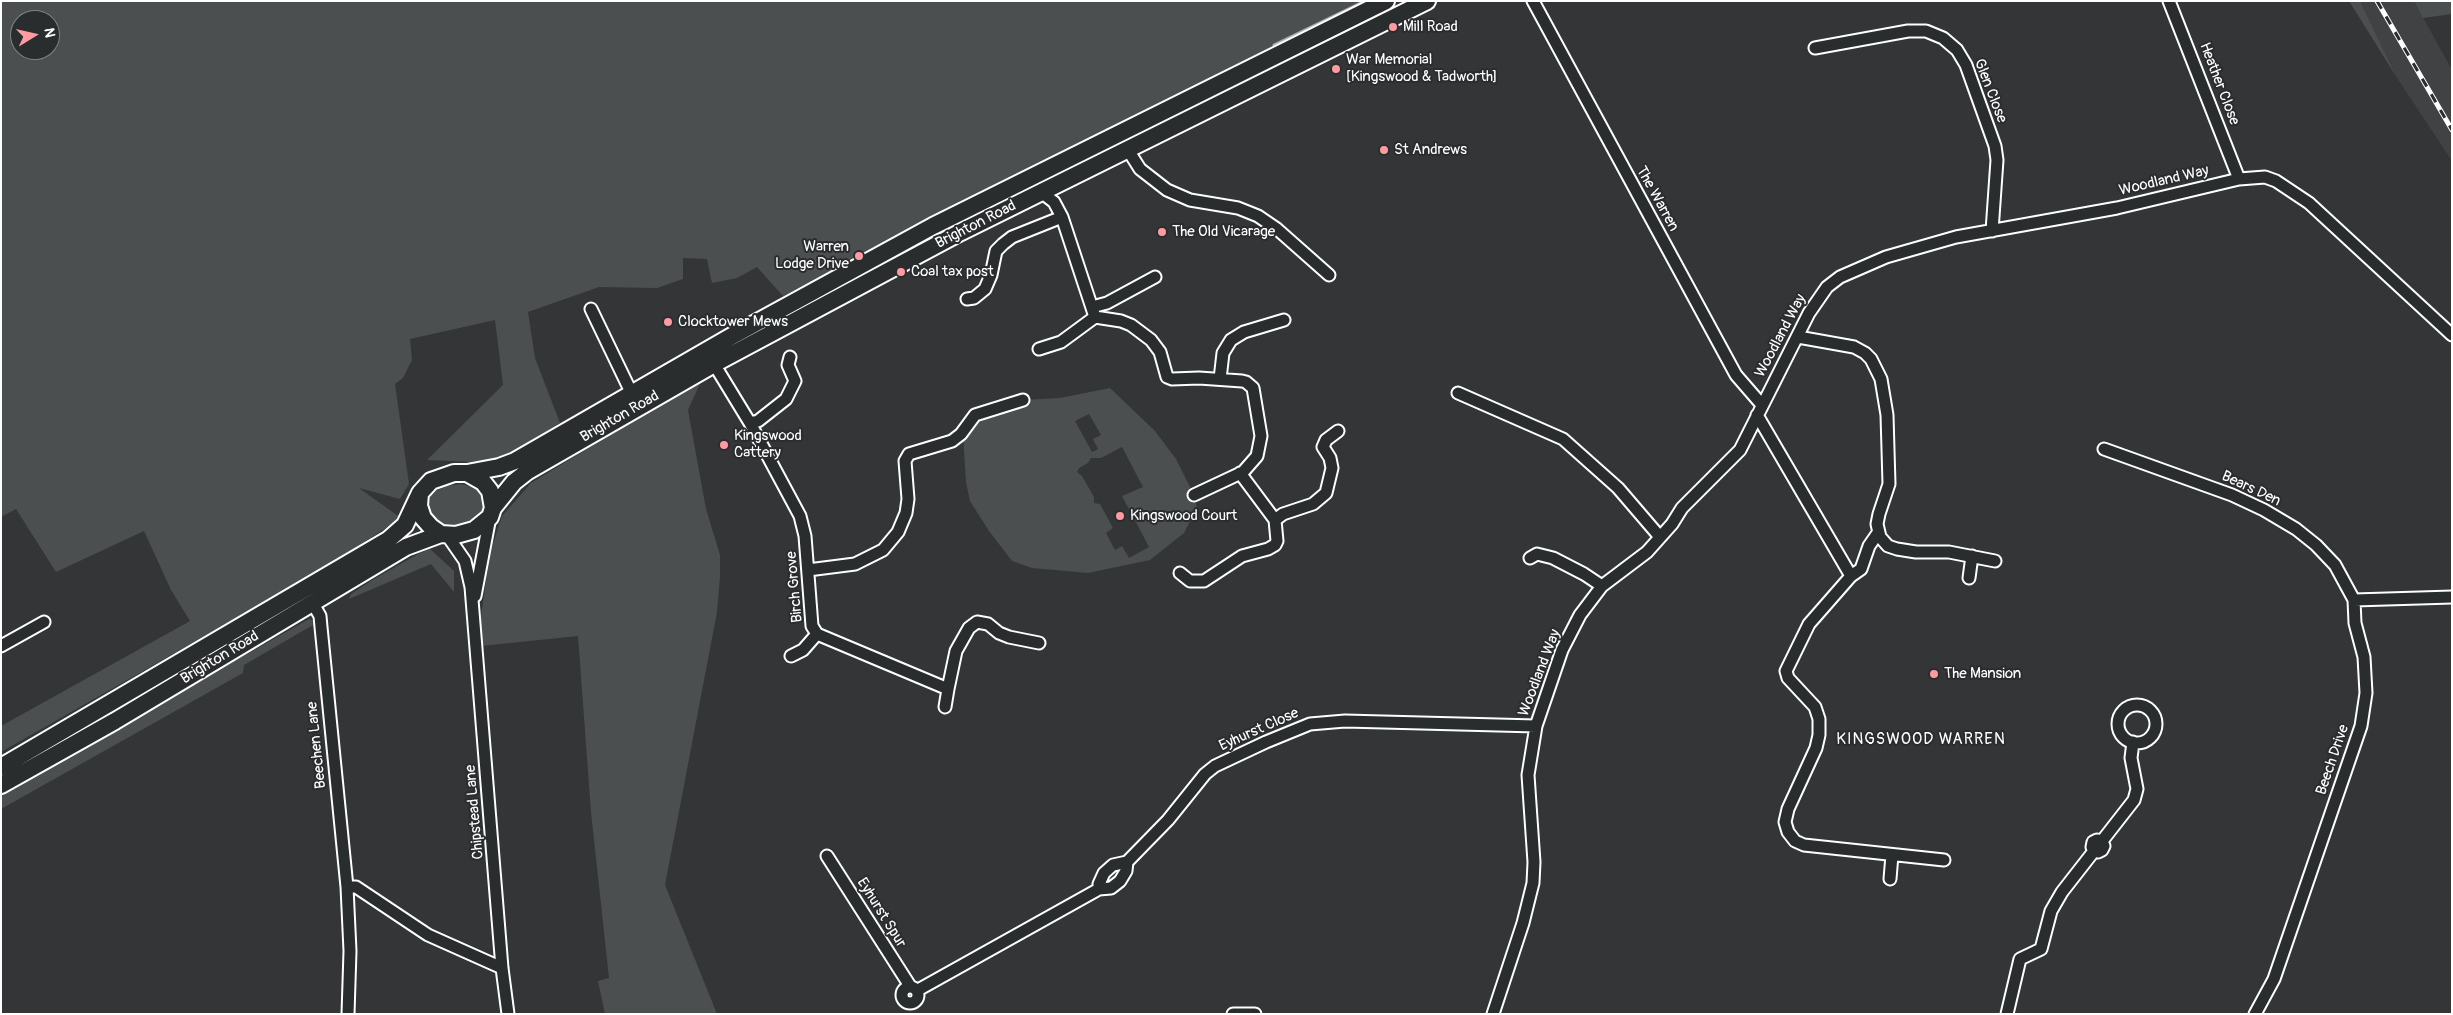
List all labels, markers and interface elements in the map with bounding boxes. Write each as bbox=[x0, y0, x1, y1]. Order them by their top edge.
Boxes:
north arrow bbox=[10, 10, 60, 60]
place label: Mill Road bbox=[1403, 18, 1458, 36]
marker: Mill Road bbox=[1387, 21, 1399, 33]
text: N bbox=[40, 27, 58, 39]
street label: Heather Close bbox=[2195, 40, 2243, 128]
place label: War Memorial [Kingswood & Tadworth] bbox=[1346, 51, 1497, 86]
street label: Glen Close bbox=[1970, 56, 2010, 126]
marker: War Memorial [Kingswood & Tadworth] bbox=[1330, 63, 1342, 75]
place label: St Andrews bbox=[1394, 141, 1467, 159]
marker: St Andrews bbox=[1378, 144, 1390, 156]
street label: Woodland Way bbox=[2117, 162, 2211, 200]
street label: The Warren bbox=[1632, 163, 1682, 235]
street label: Brighton Road bbox=[933, 197, 1019, 253]
place label: The Old Vicarage bbox=[1172, 223, 1275, 241]
marker: The Old Vicarage bbox=[1156, 226, 1168, 238]
place label: Warren Lodge Drive bbox=[775, 238, 849, 273]
marker: Warren Lodge Drive bbox=[853, 250, 865, 262]
place label: Coal tax post bbox=[911, 263, 994, 281]
marker: Coal tax post bbox=[895, 266, 907, 278]
street label: Woodland Way bbox=[1752, 291, 1810, 381]
place label: Clocktower Mews bbox=[678, 313, 788, 331]
marker: Clocktower Mews bbox=[662, 316, 674, 328]
street label: Brighton Road bbox=[577, 387, 663, 447]
place label: Kingswood Cattery bbox=[734, 427, 802, 462]
marker: Kingswood Cattery bbox=[718, 439, 730, 451]
street label: Bears Den bbox=[2219, 467, 2283, 511]
place label: Kingswood Court bbox=[1130, 507, 1237, 525]
marker: Kingswood Court bbox=[1114, 510, 1126, 522]
street label: Birch Grove bbox=[783, 551, 807, 623]
street label: Woodland Way bbox=[1515, 627, 1565, 719]
street label: Brighton Road bbox=[178, 628, 262, 688]
place label: The Mansion bbox=[1944, 665, 2021, 683]
marker: The Mansion bbox=[1928, 668, 1940, 680]
street label: Beechen Lane bbox=[303, 700, 331, 790]
street label: Eyhurst Close bbox=[1216, 704, 1302, 756]
street label: Beech Drive bbox=[2313, 722, 2353, 798]
district label: KINGSWOOD WARREN bbox=[1834, 730, 2008, 750]
street label: Chipstead Lane bbox=[462, 764, 488, 860]
street label: Eyhurst Spur bbox=[852, 875, 910, 951]

